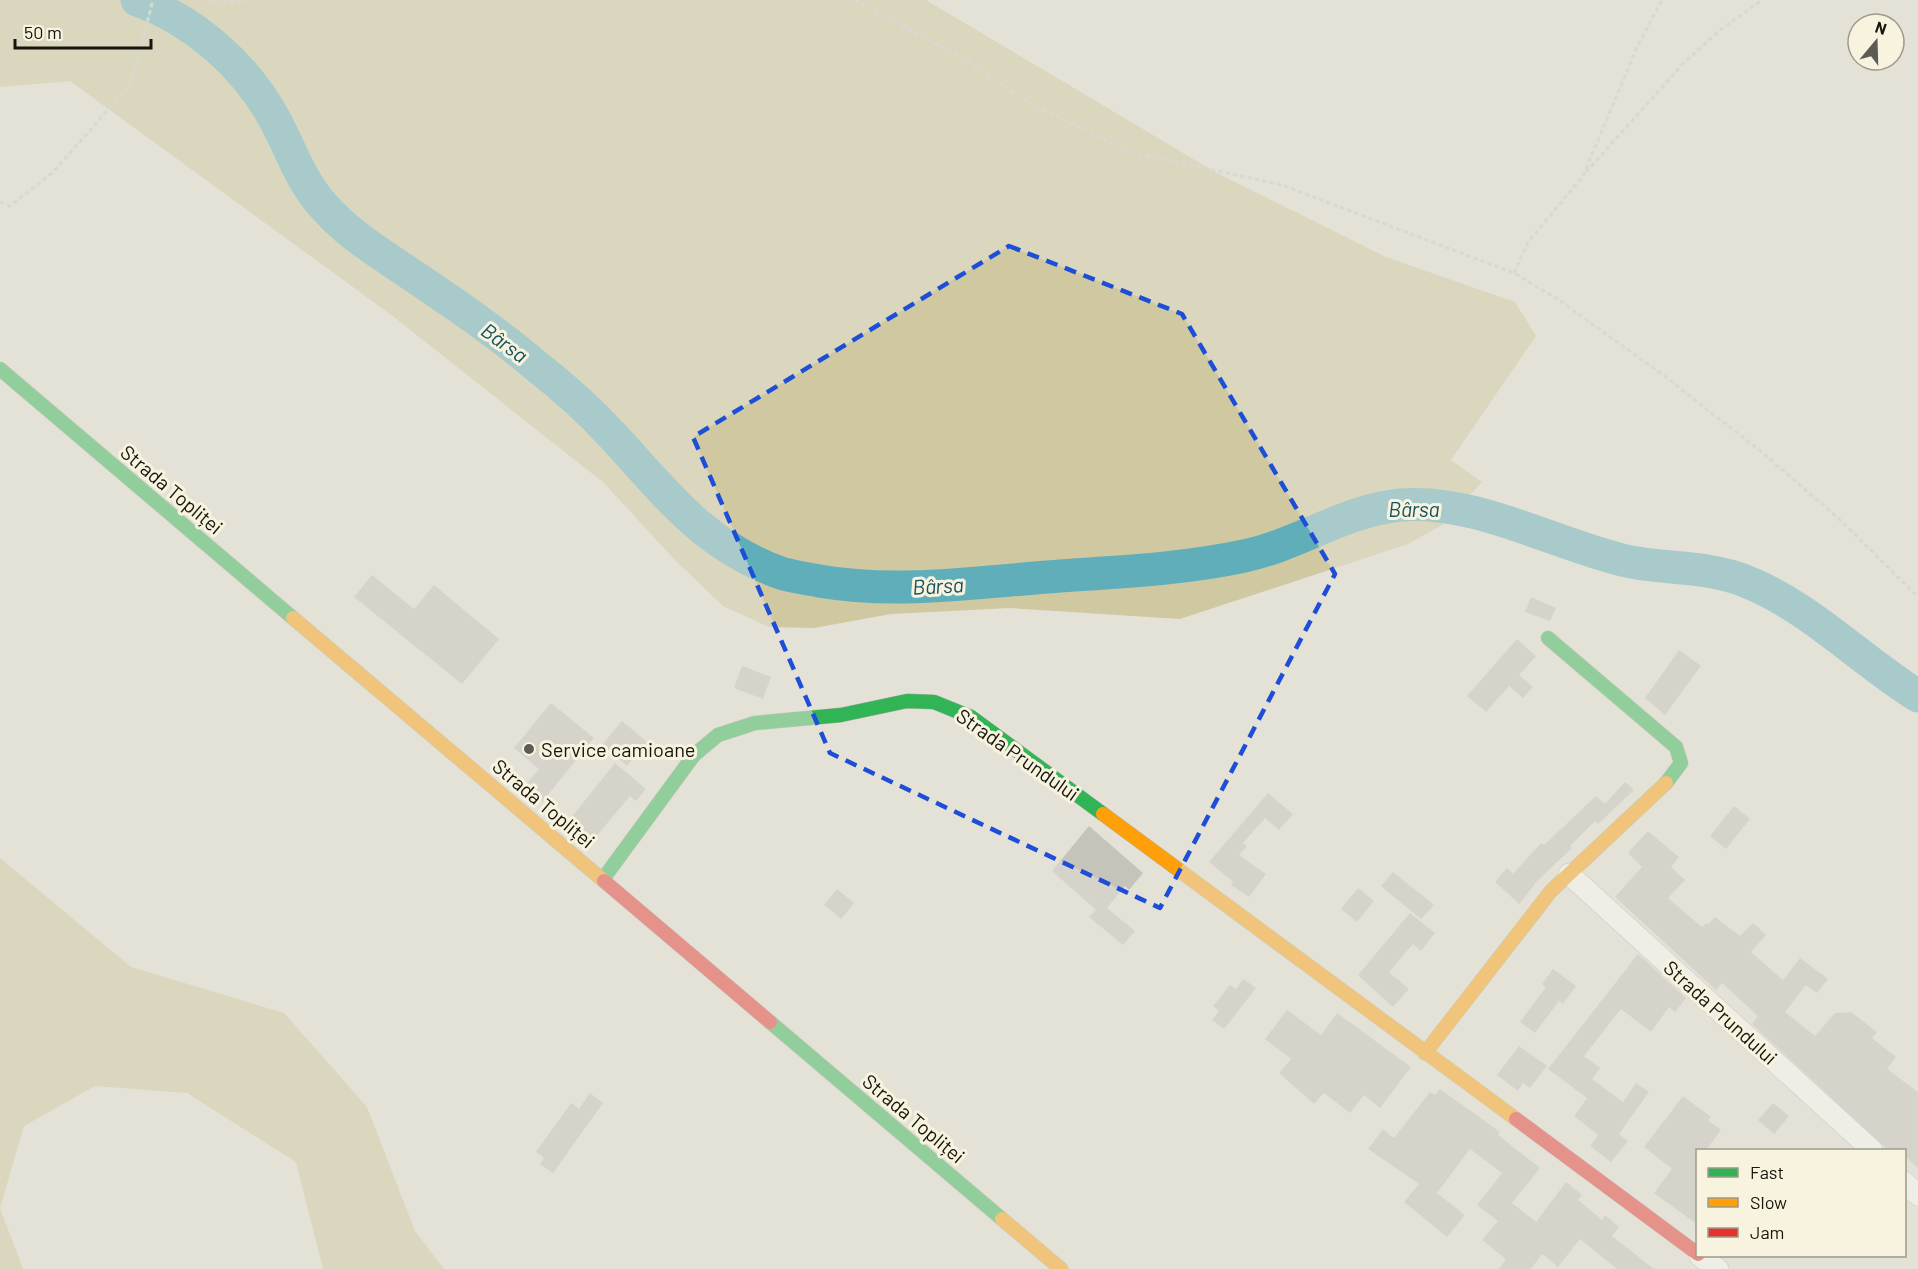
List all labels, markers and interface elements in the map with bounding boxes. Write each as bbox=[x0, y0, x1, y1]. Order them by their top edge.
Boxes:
scale bar bbox=[15, 12, 152, 50]
north arrow bbox=[1846, 12, 1906, 72]
text: N bbox=[1873, 17, 1889, 38]
text: 50 m bbox=[24, 21, 62, 43]
water label: Bârsa bbox=[477, 317, 533, 367]
street label: Strada Topliței bbox=[116, 439, 228, 539]
water label: Bârsa bbox=[1388, 496, 1440, 521]
water label: Bârsa bbox=[912, 571, 964, 599]
street label: Strada Prundului bbox=[952, 703, 1084, 805]
place label: Service camioane bbox=[541, 737, 695, 761]
marker: Service camioane bbox=[522, 742, 536, 756]
street label: Strada Topliței bbox=[488, 753, 600, 853]
street label: Strada Prundului bbox=[1659, 955, 1783, 1069]
street label: Strada Topliței bbox=[858, 1068, 970, 1168]
legend bbox=[1696, 1149, 1906, 1257]
text: Fast bbox=[1750, 1161, 1784, 1183]
text: Slow bbox=[1750, 1191, 1787, 1213]
text: Jam bbox=[1750, 1221, 1784, 1243]

